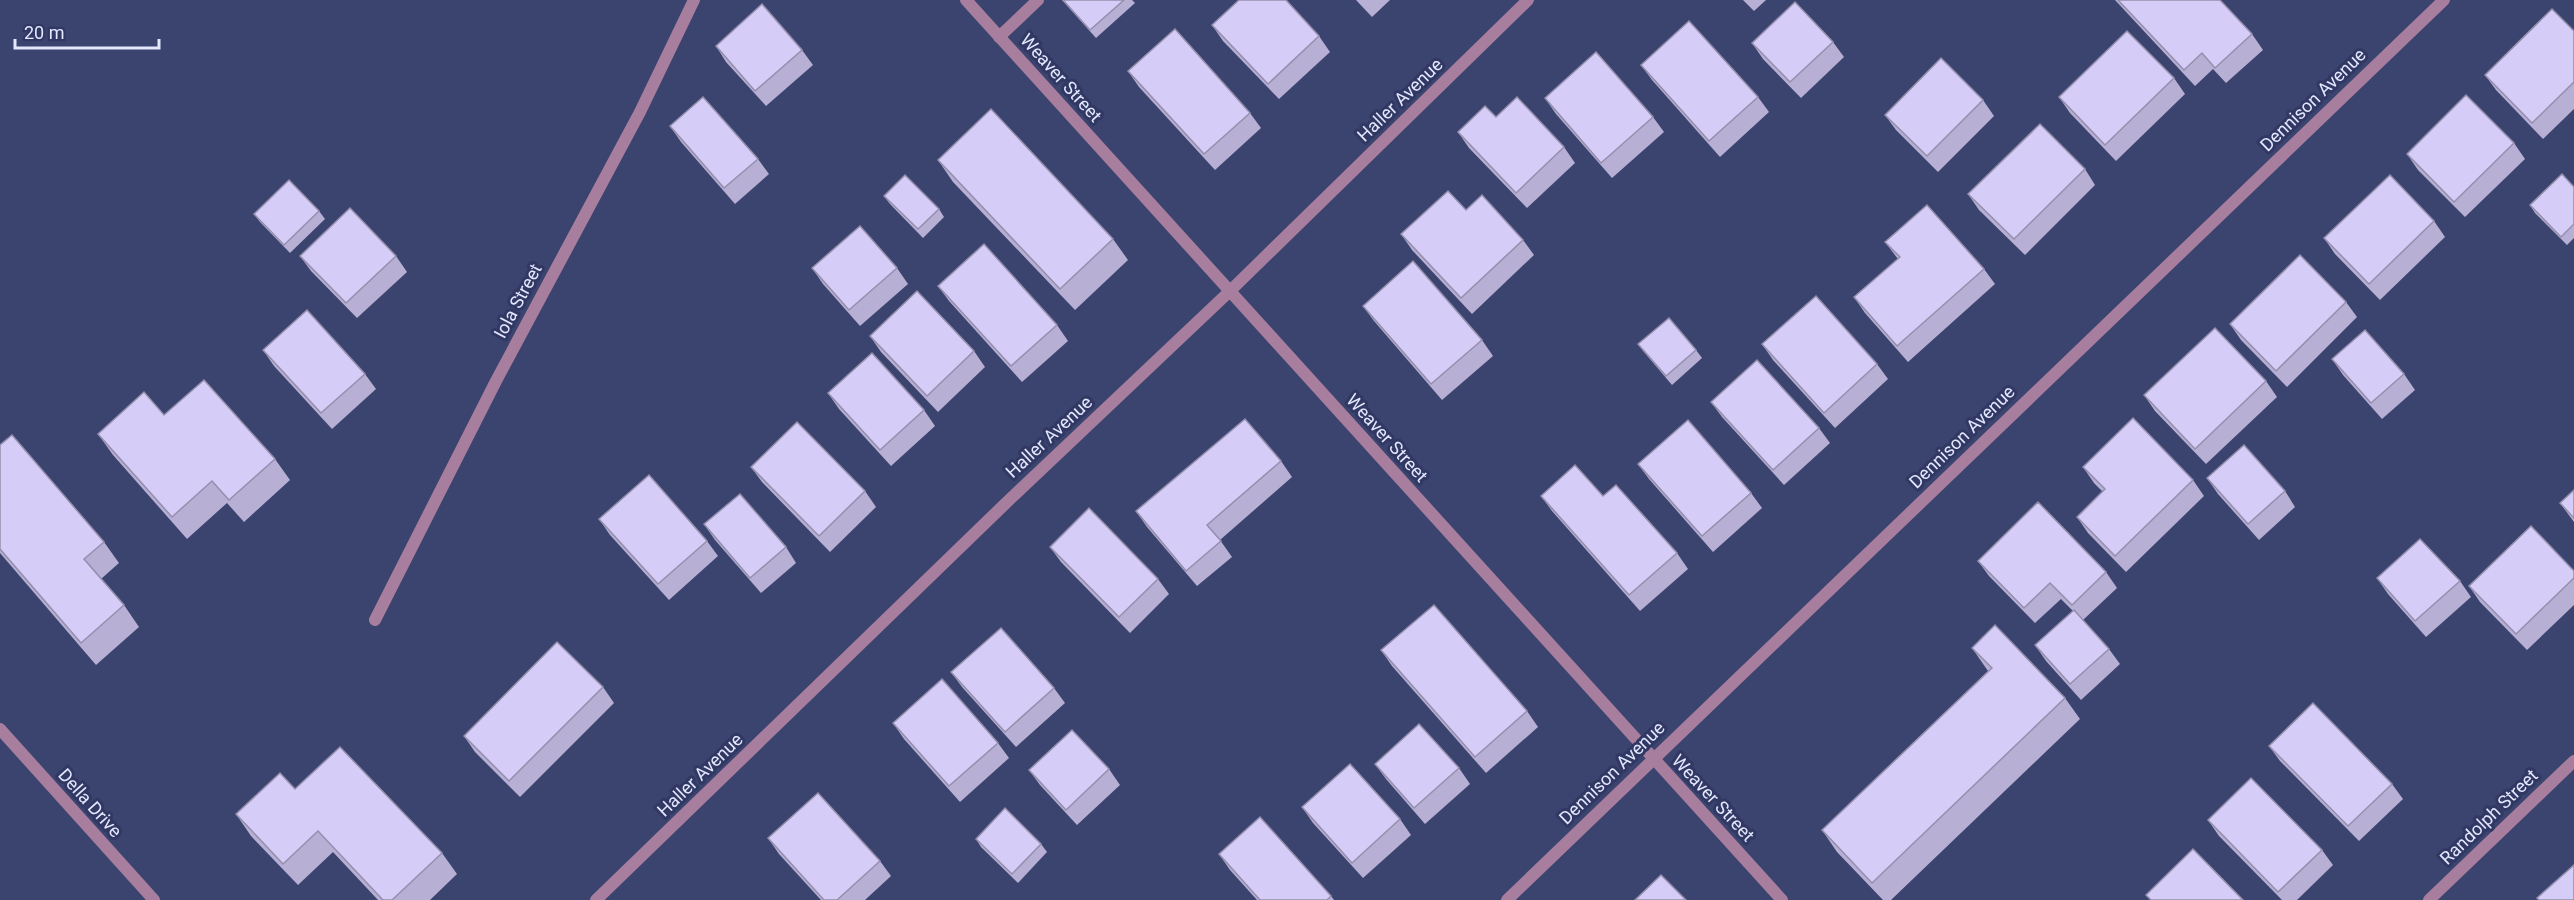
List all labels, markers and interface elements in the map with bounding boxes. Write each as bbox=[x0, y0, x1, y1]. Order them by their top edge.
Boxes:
scale bar bbox=[15, 12, 159, 50]
text: 20 m bbox=[24, 22, 64, 43]
street label: Weaver Street bbox=[1016, 29, 1106, 126]
street label: Dennison Avenue bbox=[2256, 44, 2370, 155]
street label: Haller Avenue bbox=[1353, 54, 1447, 146]
street label: Iola Street bbox=[489, 260, 546, 342]
street label: Dennison Avenue bbox=[1905, 381, 2019, 492]
street label: Weaver Street bbox=[1342, 389, 1432, 486]
street label: Haller Avenue bbox=[1001, 391, 1096, 482]
street label: Dennison Avenue bbox=[1555, 717, 1669, 828]
street label: Haller Avenue bbox=[653, 729, 747, 821]
street label: Weaver Street bbox=[1668, 750, 1759, 846]
street label: Della Drive bbox=[54, 764, 127, 841]
street label: Randolph Street bbox=[2435, 765, 2542, 869]

